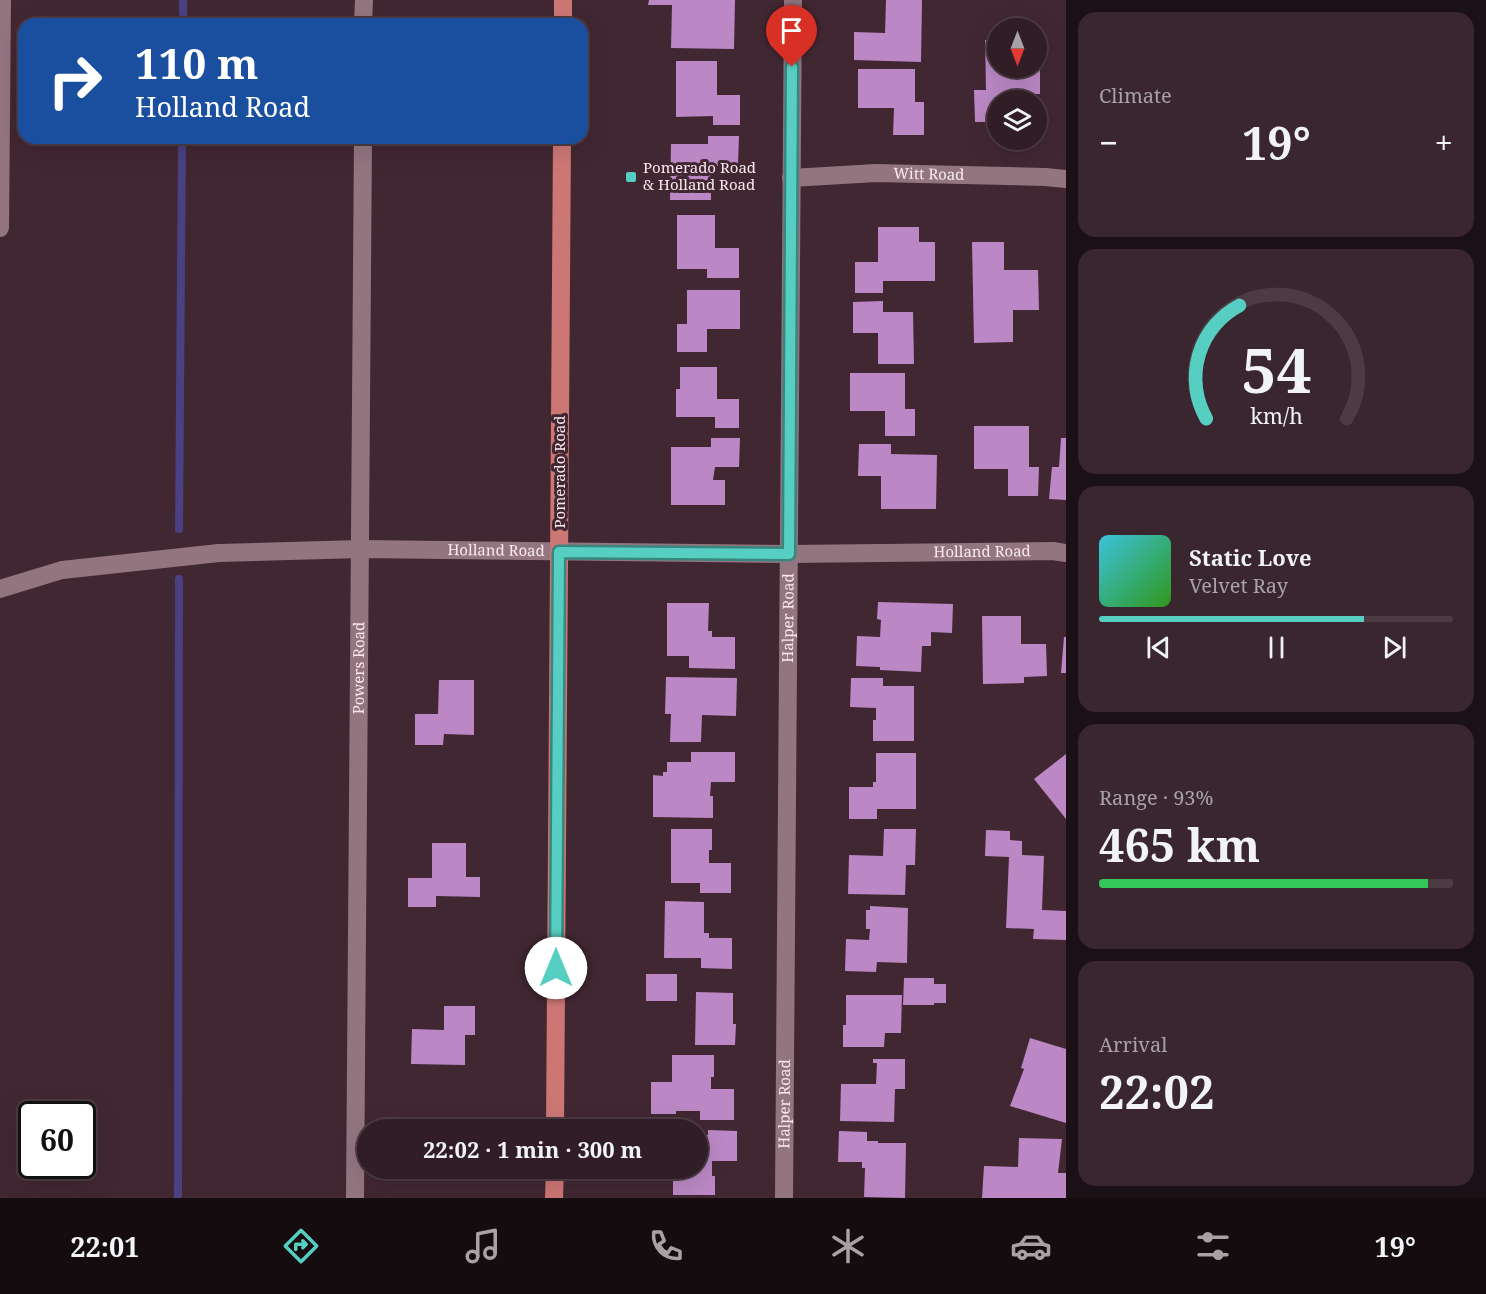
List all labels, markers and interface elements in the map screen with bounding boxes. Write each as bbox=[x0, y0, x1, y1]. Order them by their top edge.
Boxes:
pin bbox=[766, 5, 817, 67]
icon: arrive bbox=[775, 14, 808, 47]
north arrow bbox=[987, 18, 1047, 78]
map controls bbox=[987, 18, 1047, 150]
text: 110 m bbox=[135, 34, 259, 91]
icon: right bbox=[36, 42, 114, 120]
text: Climate bbox=[1099, 82, 1172, 109]
text: Holland Road bbox=[135, 88, 310, 125]
button: layers bbox=[987, 90, 1047, 150]
text: 19° bbox=[1242, 112, 1311, 173]
text: − bbox=[1099, 120, 1118, 165]
text: + bbox=[1435, 120, 1453, 165]
place label: Pomerado Road & Holland Road bbox=[643, 157, 756, 194]
street label: Witt Road bbox=[893, 162, 965, 184]
marker: Pomerado Road & Holland Road bbox=[624, 170, 638, 184]
text: 54 bbox=[1241, 326, 1311, 411]
text: km/h bbox=[1250, 401, 1303, 430]
street label: Pomerado Road bbox=[549, 415, 569, 529]
street label: Holland Road bbox=[447, 539, 545, 560]
street label: Holland Road bbox=[933, 540, 1031, 561]
text: Static Love bbox=[1189, 542, 1312, 572]
text: Velvet Ray bbox=[1189, 572, 1288, 599]
street label: Halper Road bbox=[777, 573, 798, 663]
street label: Powers Road bbox=[348, 622, 368, 714]
icon: previous bbox=[1142, 631, 1175, 664]
icon: pause bbox=[1260, 631, 1293, 664]
icon: next bbox=[1378, 631, 1411, 664]
text: Range · 93% bbox=[1099, 784, 1213, 811]
text: 465 km bbox=[1099, 814, 1260, 875]
position arrow bbox=[524, 936, 588, 1000]
text: Arrival bbox=[1099, 1031, 1167, 1058]
street label: Halper Road bbox=[773, 1059, 794, 1149]
text: 22:02 bbox=[1099, 1061, 1214, 1122]
speed limit sign: 60 bbox=[18, 1101, 96, 1179]
text: 22:02 · 1 min · 300 m bbox=[423, 1134, 642, 1164]
icon: directions bbox=[280, 1225, 322, 1267]
icon: music bbox=[462, 1225, 504, 1267]
icon: phone bbox=[645, 1225, 687, 1267]
icon: climate bbox=[827, 1225, 869, 1267]
icon: car bbox=[1010, 1225, 1052, 1267]
icon: filters bbox=[1192, 1225, 1234, 1267]
text: 22:01 bbox=[70, 1228, 139, 1265]
text: 19° bbox=[1374, 1228, 1416, 1265]

